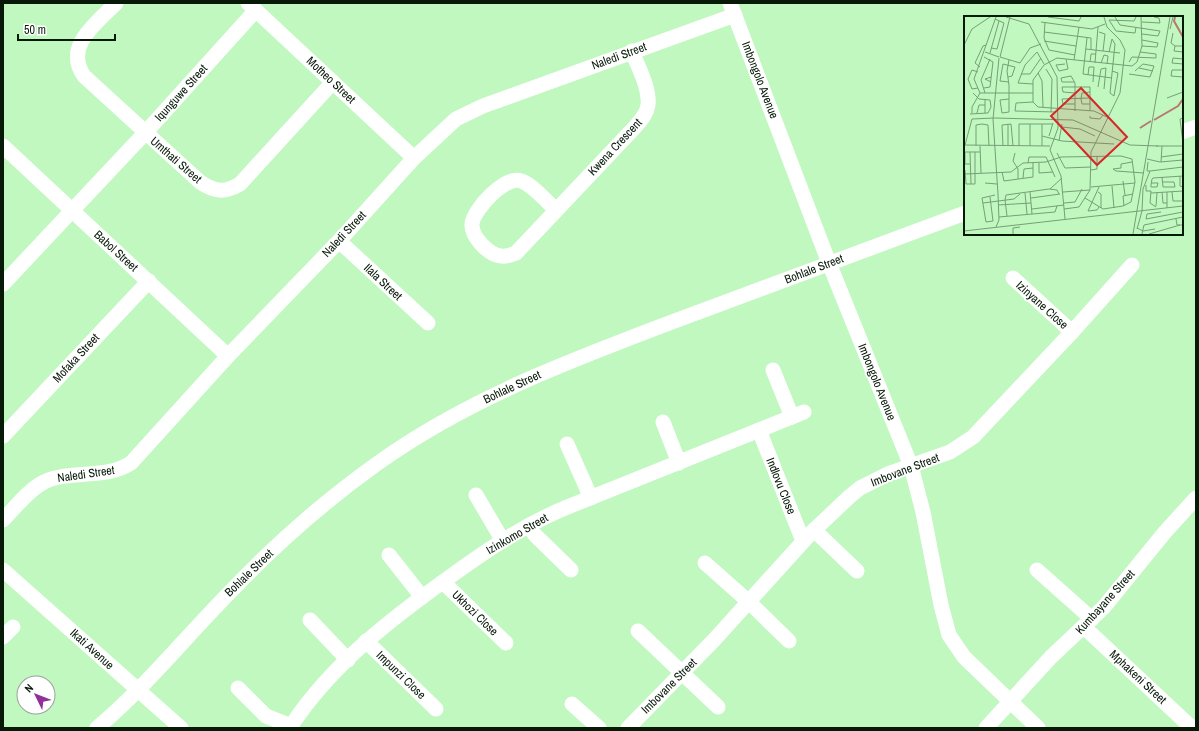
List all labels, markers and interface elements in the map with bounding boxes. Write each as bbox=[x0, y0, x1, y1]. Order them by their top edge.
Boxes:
scale bar bbox=[18, 16, 115, 42]
inset map bbox=[964, 16, 1183, 235]
text: 50 m bbox=[24, 22, 46, 38]
street label: Naledi Street bbox=[589, 39, 649, 73]
street label: Imbongolo Avenue bbox=[738, 39, 782, 121]
street label: Motheo Street bbox=[303, 53, 359, 107]
street label: Iqunguwe Street bbox=[151, 61, 211, 125]
street label: Kwena Crescent bbox=[585, 115, 646, 179]
street label: Umthati Street bbox=[147, 133, 205, 187]
street label: Naledi Street bbox=[319, 207, 370, 260]
street label: Babol Street bbox=[91, 227, 142, 275]
street label: Bohlale Street bbox=[782, 250, 846, 288]
street label: Ilala Street bbox=[360, 260, 406, 304]
street label: Izinyane Close bbox=[1012, 277, 1072, 333]
street label: Mofaka Street bbox=[49, 330, 103, 386]
street label: Imbongolo Avenue bbox=[854, 341, 900, 423]
street label: Bohlale Street bbox=[481, 367, 544, 407]
street label: Imbovane Street bbox=[868, 450, 942, 490]
street label: Indlovu Close bbox=[762, 455, 800, 517]
street label: Naledi Street bbox=[56, 462, 116, 486]
street label: Izinkomo Street bbox=[483, 510, 551, 558]
street label: Bohlale Street bbox=[221, 546, 277, 600]
street label: Kumbayane Street bbox=[1072, 566, 1138, 638]
street label: Ukhozi Close bbox=[448, 587, 502, 639]
street label: Ikati Avenue bbox=[67, 625, 117, 673]
street label: Impunzi Close bbox=[373, 647, 429, 703]
street label: Mphakeni Street bbox=[1106, 647, 1170, 708]
street label: Imbovane Street bbox=[638, 655, 700, 717]
north arrow bbox=[16, 675, 56, 715]
text: N bbox=[21, 681, 36, 695]

